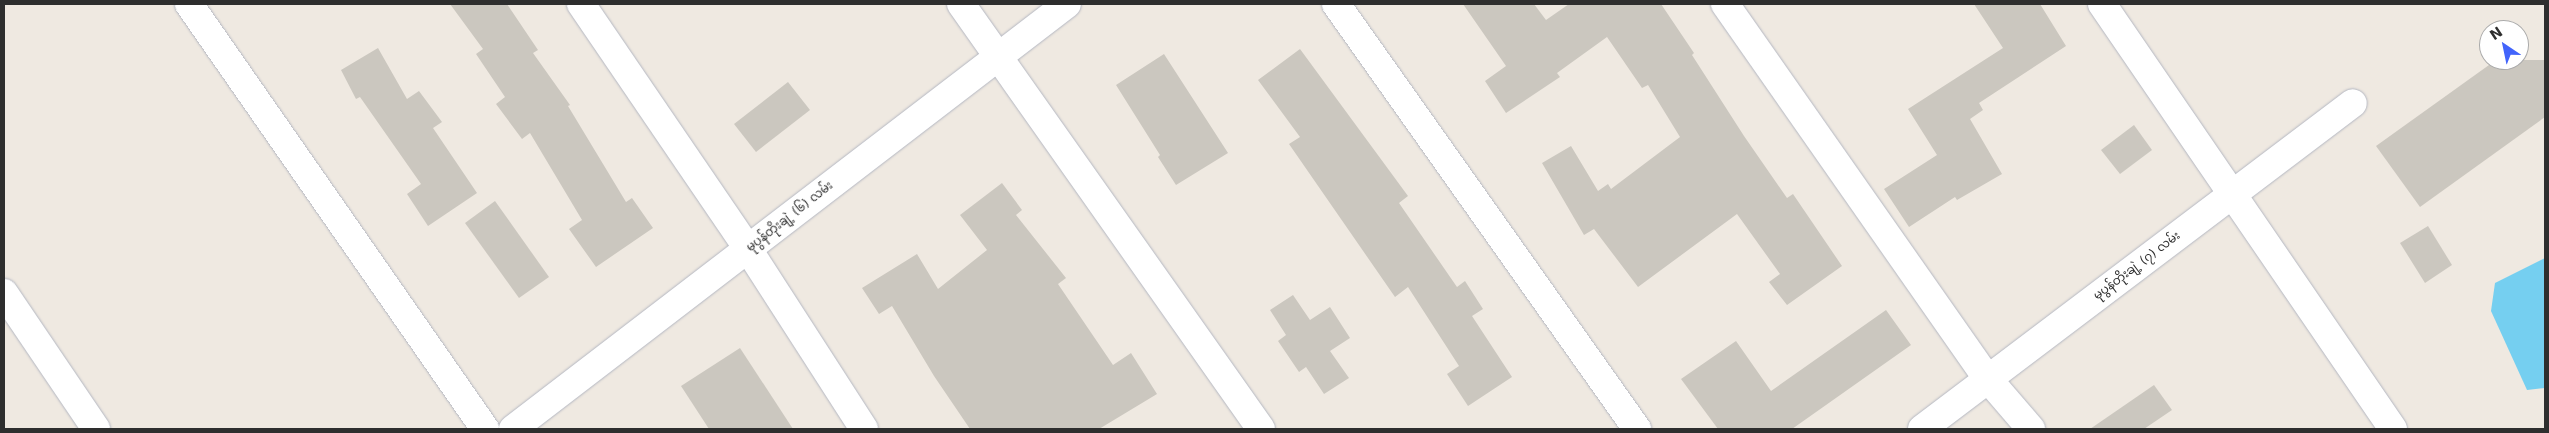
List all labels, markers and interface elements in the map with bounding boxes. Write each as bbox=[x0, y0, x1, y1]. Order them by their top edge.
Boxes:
north arrow bbox=[2479, 20, 2529, 70]
text: N bbox=[2487, 23, 2506, 43]
street label: မုပွန်တိုးချဲ့ (၆) လမ်း bbox=[744, 179, 836, 255]
street label: မုပွန်တိုးချဲ့ (၇) လမ်း bbox=[2091, 229, 2183, 303]

